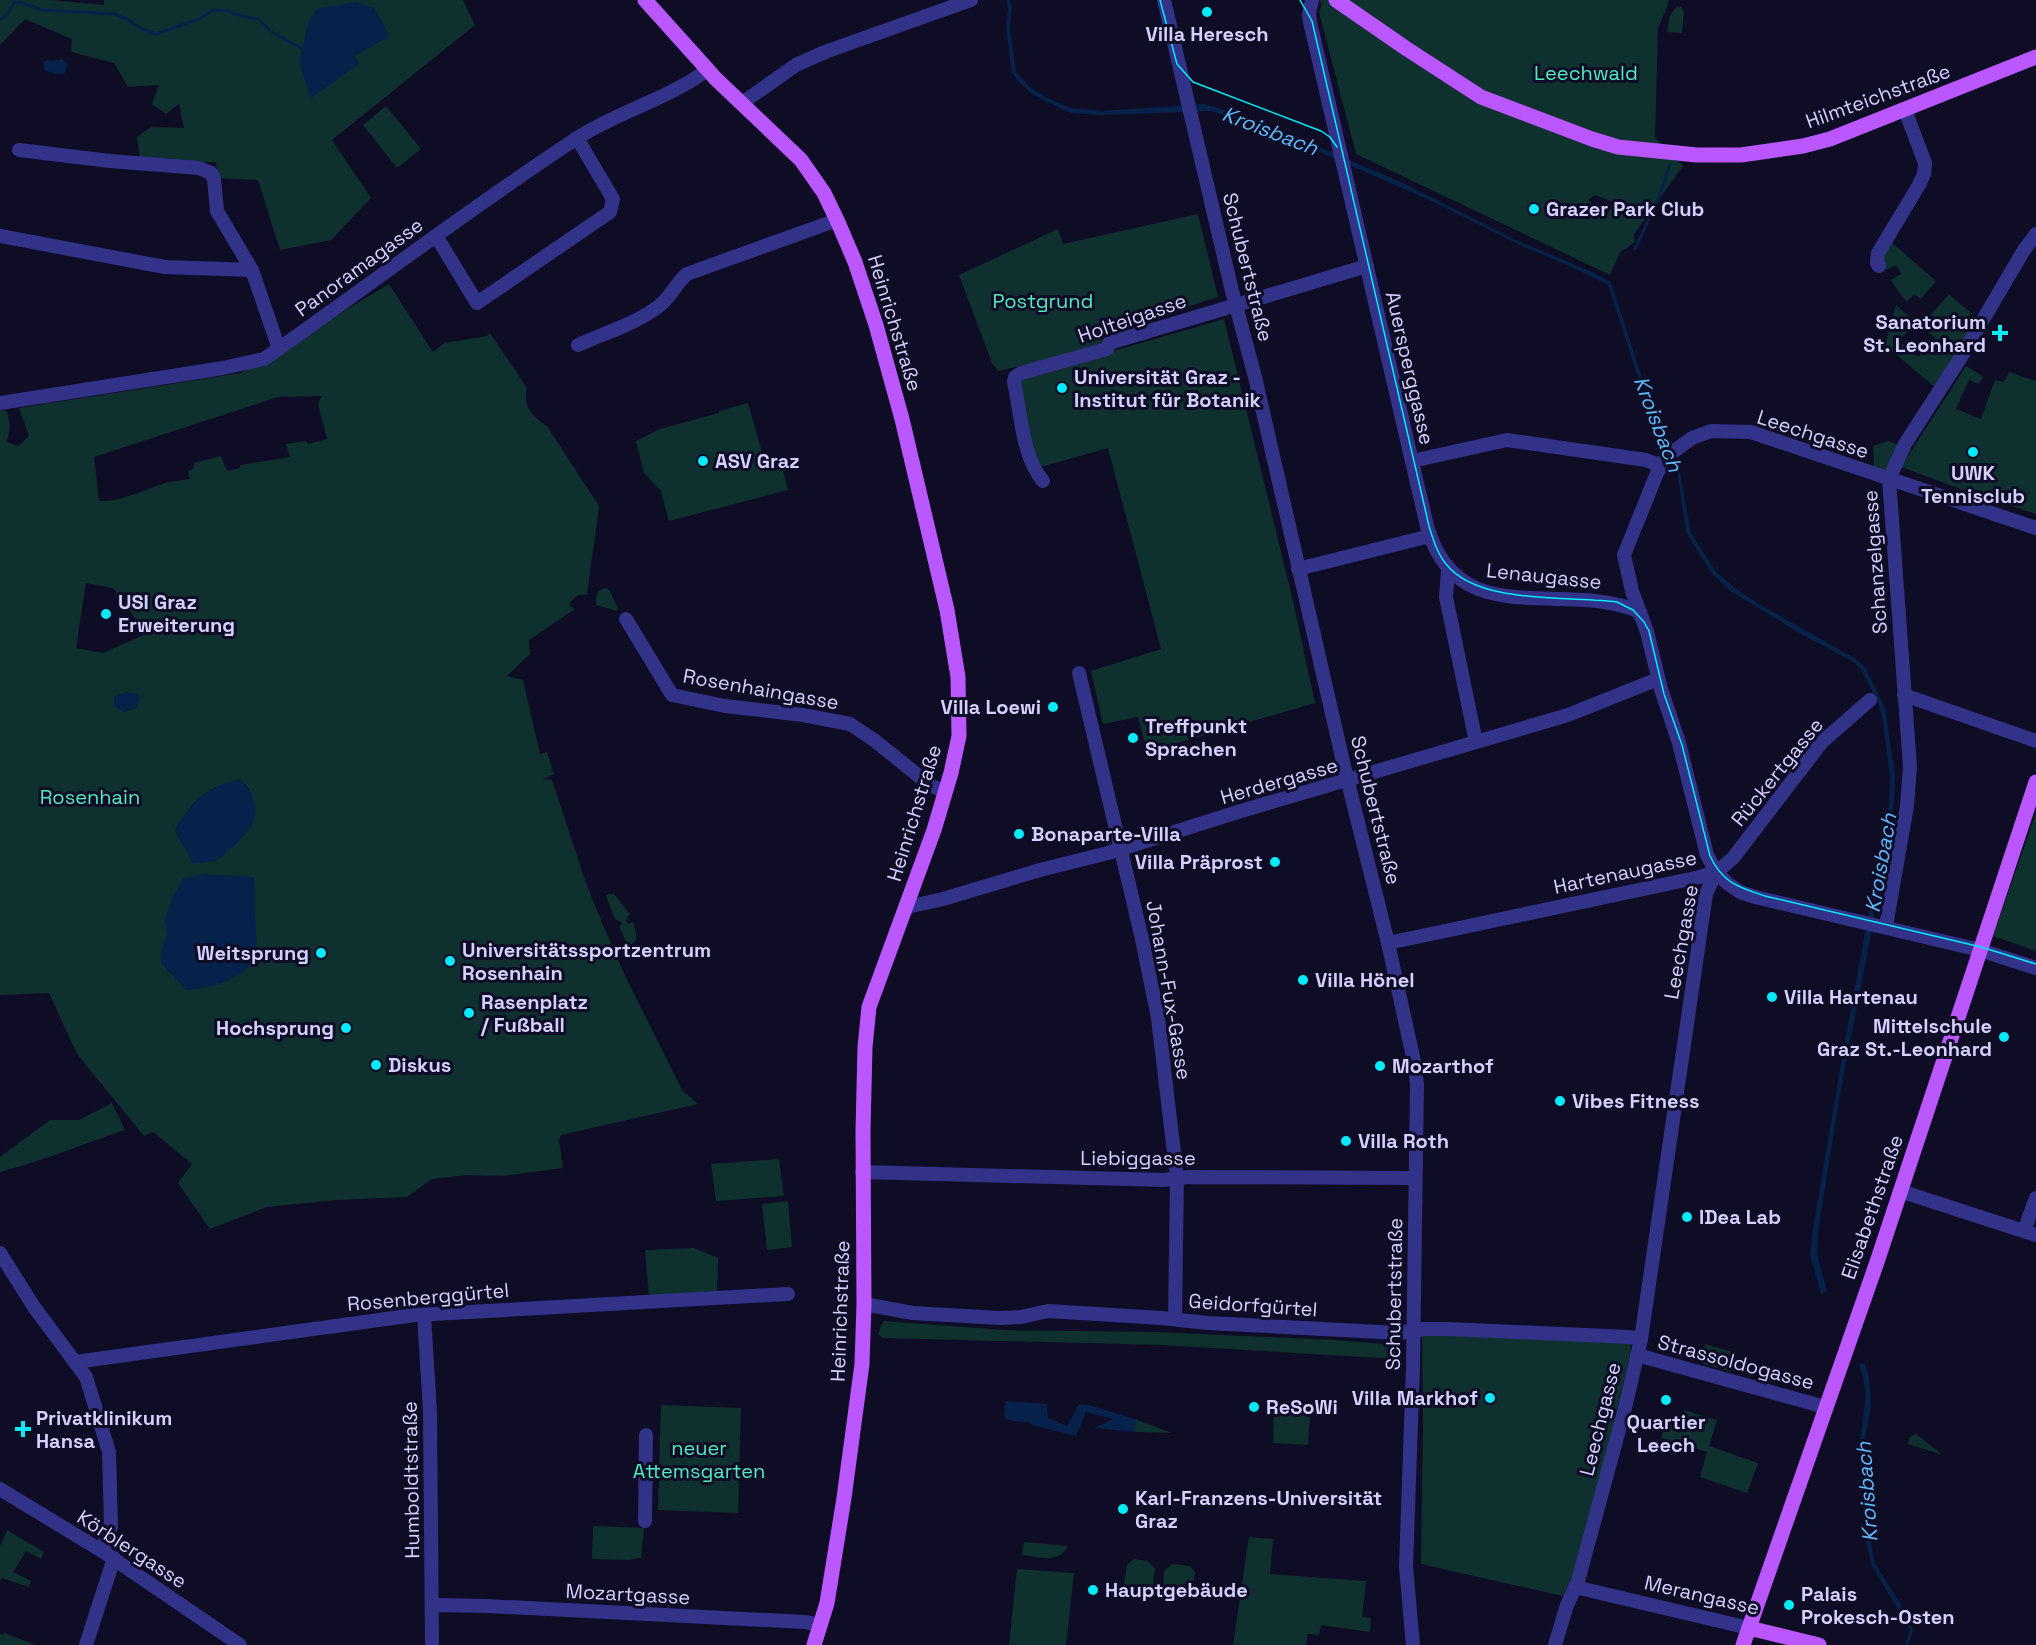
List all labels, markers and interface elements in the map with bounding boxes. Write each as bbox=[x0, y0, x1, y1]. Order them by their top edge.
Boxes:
marker: Villa Heresch bbox=[1200, 5, 1214, 19]
place label: Villa Heresch bbox=[1145, 21, 1269, 47]
street label: Hilmteichstraße bbox=[1802, 58, 1954, 134]
park label: Leechwald bbox=[1534, 60, 1638, 86]
water label: Kroisbach bbox=[1219, 100, 1323, 162]
street label: Schubertstraße bbox=[1217, 190, 1279, 344]
place label: Grazer Park Club bbox=[1546, 196, 1704, 222]
marker: Grazer Park Club bbox=[1527, 202, 1541, 216]
street label: Panoramagasse bbox=[290, 212, 428, 322]
street label: Heinrichstraße bbox=[862, 252, 928, 394]
street label: Holteigasse bbox=[1074, 287, 1190, 349]
park label: Postgrund bbox=[993, 288, 1093, 314]
street label: Auersperggasse bbox=[1380, 289, 1440, 447]
place label: Sanatorium St. Leonhard bbox=[1863, 309, 1986, 358]
marker: Sanatorium St. Leonhard bbox=[1991, 324, 2009, 342]
place label: Universität Graz - Institut für Botanik bbox=[1074, 364, 1261, 413]
water label: Kroisbach bbox=[1628, 372, 1689, 477]
marker: Universität Graz - Institut für Botanik bbox=[1055, 381, 1069, 395]
street label: Leechgasse bbox=[1754, 404, 1872, 464]
marker: UWK Tennisclub bbox=[1966, 445, 1980, 459]
place label: ASV Graz bbox=[715, 448, 800, 474]
marker: ASV Graz bbox=[696, 454, 710, 468]
place label: UWK Tennisclub bbox=[1921, 460, 2025, 509]
street label: Schanzelgasse bbox=[1857, 489, 1893, 635]
street label: Lenaugasse bbox=[1485, 557, 1603, 595]
place label: USI Graz Erweiterung bbox=[118, 589, 235, 638]
marker: USI Graz Erweiterung bbox=[99, 607, 113, 621]
street label: Rosenhaingasse bbox=[681, 663, 841, 715]
place label: Villa Loewi bbox=[940, 694, 1041, 720]
marker: Villa Loewi bbox=[1046, 700, 1060, 714]
street label: Rückertgasse bbox=[1725, 712, 1829, 832]
place label: Treffpunkt Sprachen bbox=[1145, 713, 1247, 762]
marker: Treffpunkt Sprachen bbox=[1126, 731, 1140, 745]
street label: Schubertstraße bbox=[1345, 733, 1407, 887]
street label: Heinrichstraße bbox=[881, 742, 947, 884]
street label: Herdergasse bbox=[1217, 752, 1341, 810]
park label: Rosenhain bbox=[40, 784, 140, 810]
water label: Kroisbach bbox=[1859, 810, 1903, 915]
place label: Bonaparte-Villa bbox=[1031, 821, 1181, 847]
marker: Bonaparte-Villa bbox=[1012, 827, 1026, 841]
street label: Hartenaugasse bbox=[1551, 844, 1699, 900]
place label: Villa Präprost bbox=[1135, 849, 1263, 875]
marker: Villa Präprost bbox=[1268, 855, 1282, 869]
street label: Leechgasse bbox=[1658, 883, 1704, 1001]
street label: Johann-Fux-Gasse bbox=[1140, 898, 1198, 1082]
place label: Universitätssportzentrum Rosenhain bbox=[462, 937, 711, 986]
place label: Weitsprung bbox=[197, 940, 309, 966]
marker: Weitsprung bbox=[314, 946, 328, 960]
marker: Universitätssportzentrum Rosenhain bbox=[443, 954, 457, 968]
place label: Villa Hönel bbox=[1315, 967, 1415, 993]
marker: Villa Hönel bbox=[1296, 973, 1310, 987]
place label: Villa Hartenau bbox=[1784, 984, 1918, 1010]
place label: Rasenplatz / Fußball bbox=[480, 989, 588, 1038]
marker: Villa Hartenau bbox=[1765, 990, 1779, 1004]
marker: Rasenplatz / Fußball bbox=[462, 1006, 476, 1020]
place label: Mittelschule Graz St.-Leonhard bbox=[1817, 1013, 1992, 1062]
place label: Hochsprung bbox=[216, 1015, 334, 1041]
marker: Hochsprung bbox=[339, 1021, 353, 1035]
marker: Mittelschule Graz St.-Leonhard bbox=[1997, 1030, 2011, 1044]
place label: Diskus bbox=[388, 1052, 451, 1078]
place label: Mozarthof bbox=[1392, 1053, 1494, 1079]
marker: Diskus bbox=[369, 1058, 383, 1072]
marker: Mozarthof bbox=[1373, 1059, 1387, 1073]
place label: Vibes Fitness bbox=[1572, 1088, 1699, 1114]
marker: Vibes Fitness bbox=[1553, 1094, 1567, 1108]
place label: Villa Roth bbox=[1358, 1128, 1449, 1154]
street label: Elisabethstraße bbox=[1835, 1131, 1909, 1283]
marker: Villa Roth bbox=[1339, 1134, 1353, 1148]
street label: Liebiggasse bbox=[1080, 1145, 1196, 1171]
place label: IDea Lab bbox=[1699, 1204, 1781, 1230]
marker: IDea Lab bbox=[1680, 1210, 1694, 1224]
street label: Schubertstraße bbox=[1380, 1217, 1408, 1371]
street label: Heinrichstraße bbox=[825, 1240, 855, 1382]
street label: Rosenberggürtel bbox=[346, 1277, 510, 1317]
street label: Geidorfgürtel bbox=[1188, 1288, 1318, 1322]
street label: Strassoldogasse bbox=[1655, 1329, 1817, 1395]
street label: Leechgasse bbox=[1573, 1360, 1627, 1478]
place label: Villa Markhof bbox=[1352, 1385, 1478, 1411]
marker: Villa Markhof bbox=[1483, 1391, 1497, 1405]
marker: Quartier Leech bbox=[1659, 1393, 1673, 1407]
place label: ReSoWi bbox=[1266, 1394, 1338, 1420]
marker: ReSoWi bbox=[1247, 1400, 1261, 1414]
street label: Humboldtstraße bbox=[397, 1401, 425, 1559]
place label: Privatklinikum Hansa bbox=[36, 1405, 172, 1454]
place label: Quartier Leech bbox=[1626, 1409, 1706, 1458]
marker: Privatklinikum Hansa bbox=[14, 1420, 32, 1438]
park label: neuer Attemsgarten bbox=[633, 1435, 765, 1484]
water label: Kroisbach bbox=[1849, 1440, 1883, 1543]
place label: Karl-Franzens-Universität Graz bbox=[1135, 1485, 1382, 1534]
marker: Karl-Franzens-Universität Graz bbox=[1116, 1502, 1130, 1516]
street label: Körblergasse bbox=[72, 1504, 192, 1594]
street label: Merangasse bbox=[1642, 1569, 1762, 1621]
place label: Hauptgebäude bbox=[1105, 1577, 1248, 1603]
street label: Mozartgasse bbox=[565, 1578, 691, 1610]
place label: Palais Prokesch-Osten bbox=[1801, 1581, 1955, 1630]
marker: Hauptgebäude bbox=[1086, 1583, 1100, 1597]
marker: Palais Prokesch-Osten bbox=[1782, 1598, 1796, 1612]

